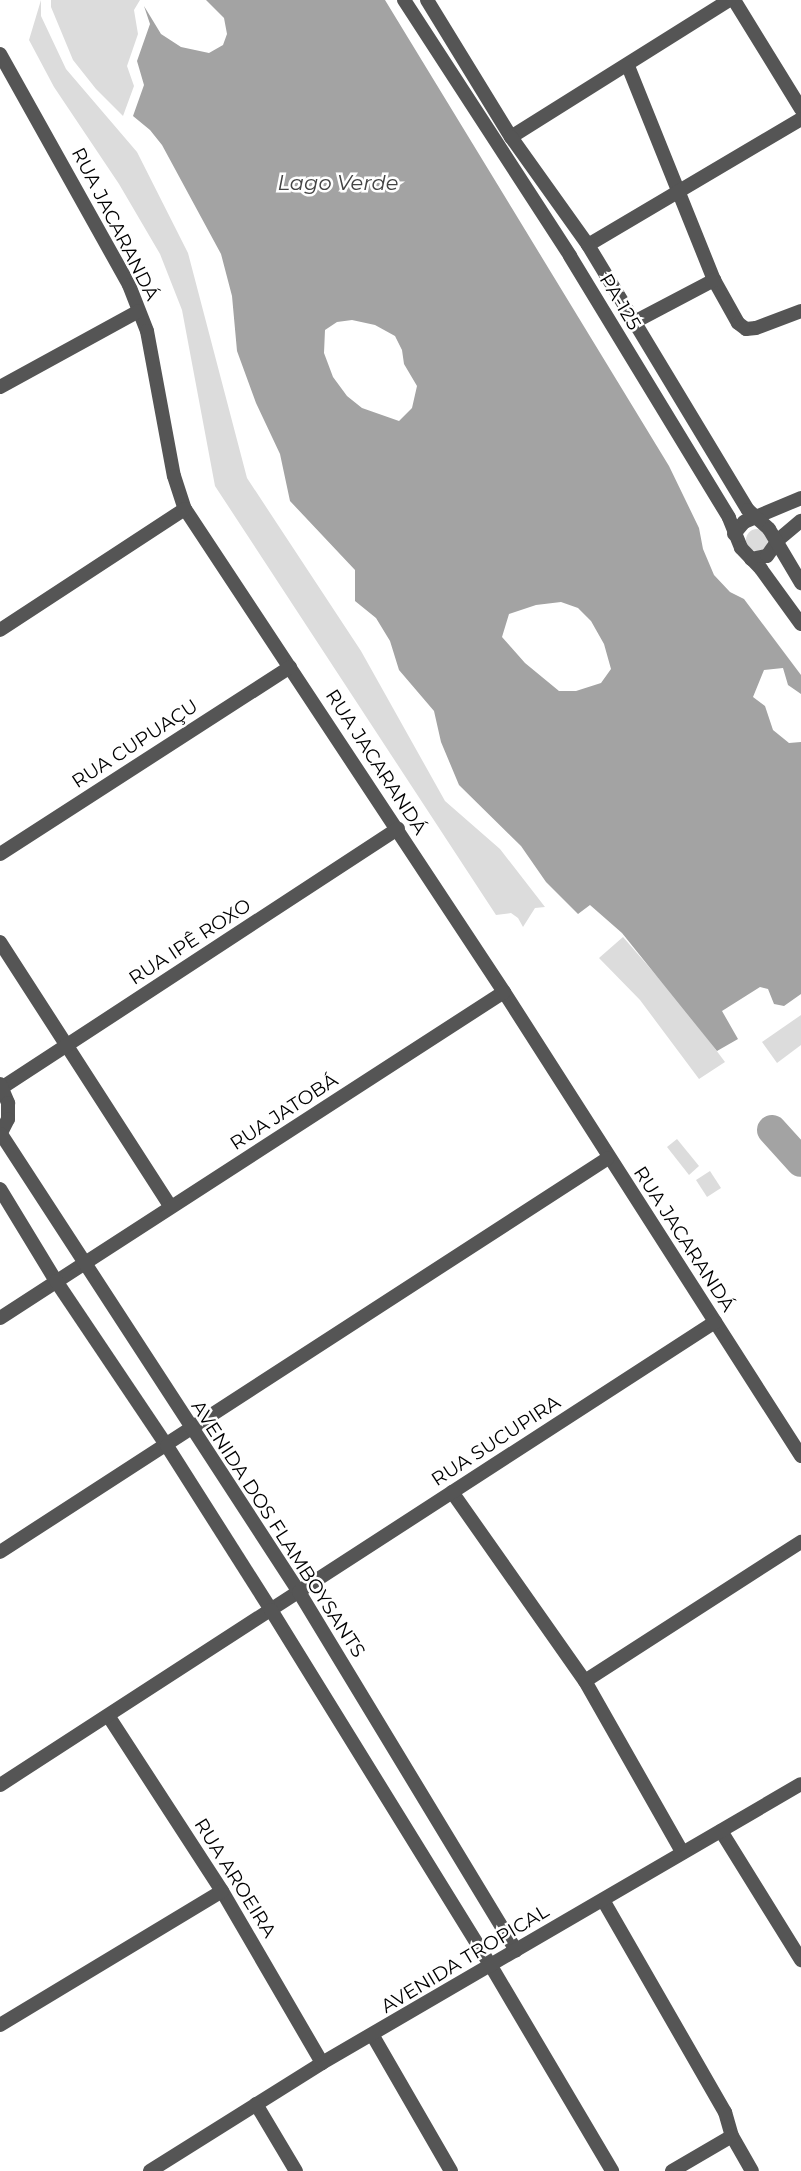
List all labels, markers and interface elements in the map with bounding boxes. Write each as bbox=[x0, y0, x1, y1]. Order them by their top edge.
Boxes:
street label: RUA JACARANDÁ bbox=[67, 144, 163, 304]
water label: Lago Verde bbox=[278, 170, 398, 196]
street label: PA-125 bbox=[594, 270, 646, 334]
street label: RUA JACARANDÁ bbox=[321, 685, 431, 839]
street label: RUA CUPUAÇU bbox=[68, 695, 202, 793]
street label: RUA IPÊ ROXO bbox=[125, 894, 255, 990]
street label: RUA JATOBÁ bbox=[226, 1069, 342, 1155]
street label: RUA JACARANDÁ bbox=[629, 1162, 739, 1316]
street label: RUA SUCUPIRA bbox=[427, 1391, 565, 1491]
street label: AVENIDA DOS FLAMBOYSANTS bbox=[186, 1396, 370, 1662]
street label: RUA AROEIRA bbox=[189, 1814, 281, 1942]
street label: AVENIDA TROPICAL bbox=[377, 1900, 553, 2018]

